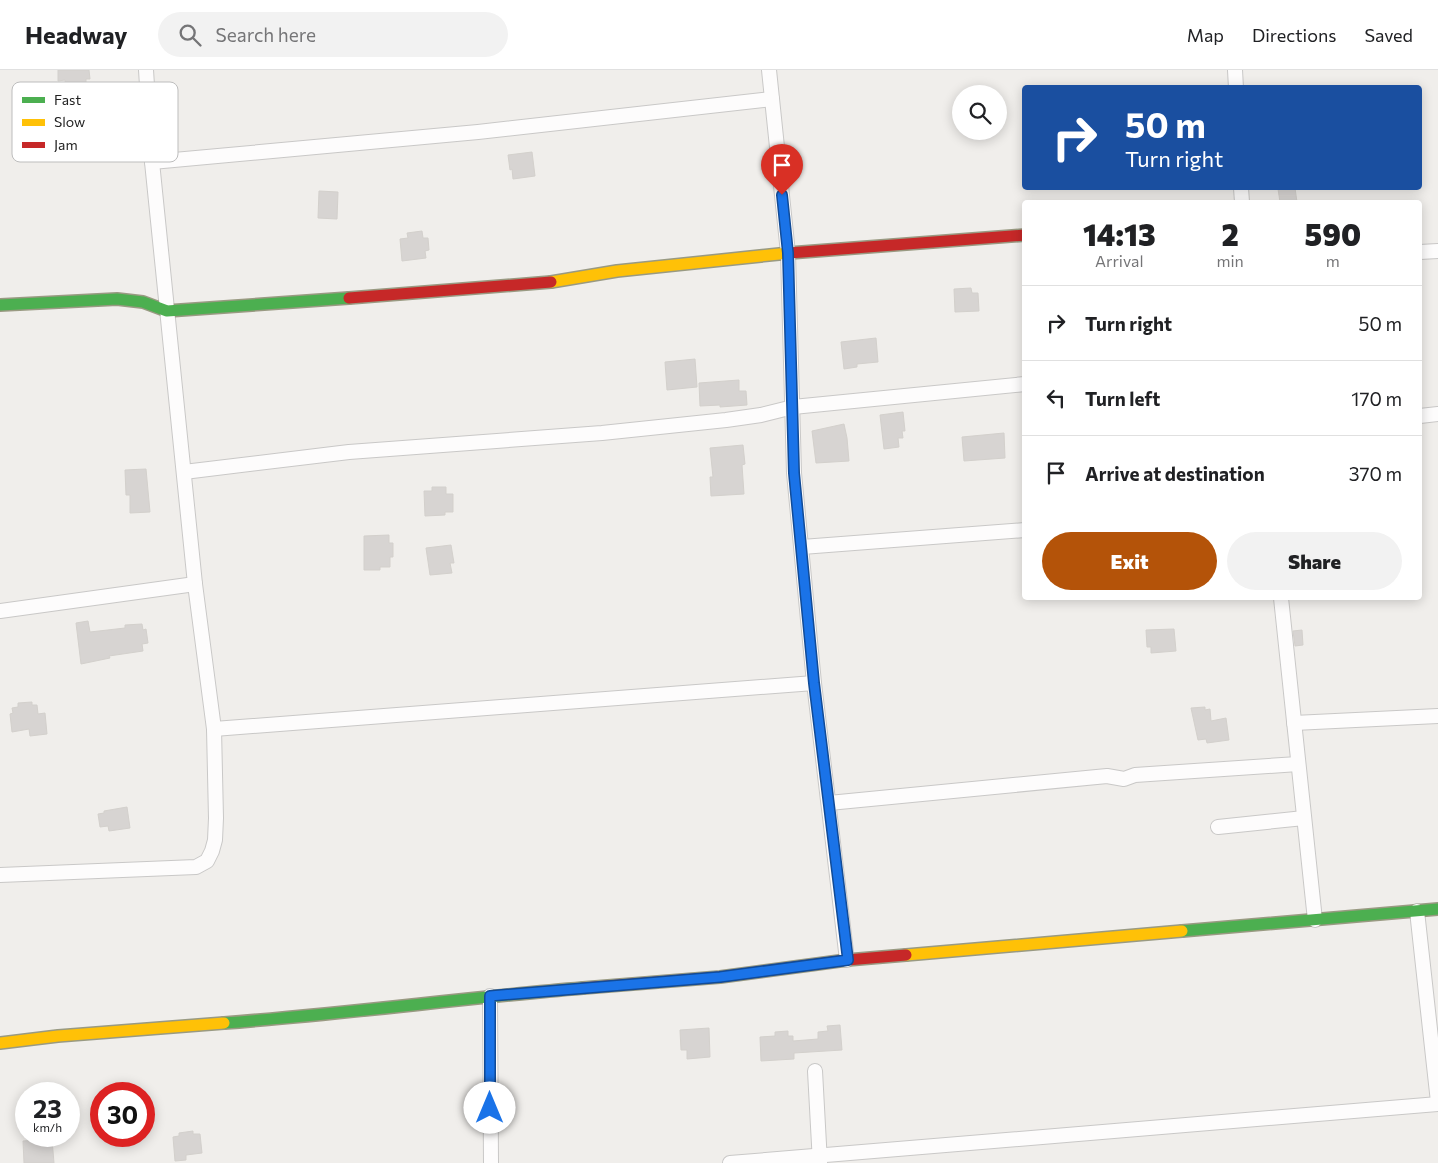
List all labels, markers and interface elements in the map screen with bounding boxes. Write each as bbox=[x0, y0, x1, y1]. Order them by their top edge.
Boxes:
search box bbox=[158, 12, 508, 57]
text: Headway bbox=[25, 20, 128, 49]
icon: search bbox=[176, 21, 204, 49]
text: Search here bbox=[216, 23, 316, 46]
text: Map bbox=[1187, 24, 1224, 46]
text: Directions bbox=[1252, 24, 1336, 46]
text: Saved bbox=[1364, 24, 1413, 46]
legend bbox=[12, 82, 178, 162]
map controls bbox=[952, 85, 1007, 140]
button: search bbox=[952, 85, 1007, 140]
text: Fast bbox=[54, 91, 81, 108]
text: 50 m bbox=[1125, 102, 1206, 145]
icon: right bbox=[1042, 105, 1107, 170]
text: Slow bbox=[54, 113, 85, 130]
text: Jam bbox=[54, 136, 78, 153]
pin bbox=[761, 144, 803, 195]
text: Turn right bbox=[1125, 145, 1223, 172]
icon: arrive bbox=[768, 151, 796, 179]
text: 14:13 bbox=[1083, 215, 1156, 252]
text: 2 bbox=[1221, 215, 1239, 252]
text: 590 bbox=[1305, 215, 1361, 252]
text: Arrival bbox=[1095, 251, 1143, 270]
text: min bbox=[1216, 251, 1244, 270]
text: m bbox=[1326, 251, 1340, 270]
icon: right bbox=[1042, 309, 1070, 337]
text: Turn right bbox=[1085, 312, 1172, 335]
text: 50 m bbox=[1358, 312, 1402, 335]
icon: left bbox=[1042, 384, 1070, 412]
text: Turn left bbox=[1085, 387, 1160, 410]
text: 170 m bbox=[1351, 387, 1402, 410]
icon: arrive bbox=[1042, 459, 1070, 487]
text: Arrive at destination bbox=[1085, 462, 1265, 485]
text: 370 m bbox=[1349, 462, 1402, 485]
button: Exit bbox=[1042, 532, 1217, 590]
button: Share bbox=[1227, 532, 1402, 590]
position arrow bbox=[463, 1081, 515, 1133]
speed limit sign: 30 bbox=[90, 1082, 155, 1147]
text: 23 bbox=[33, 1093, 62, 1123]
text: km/h bbox=[33, 1120, 62, 1134]

